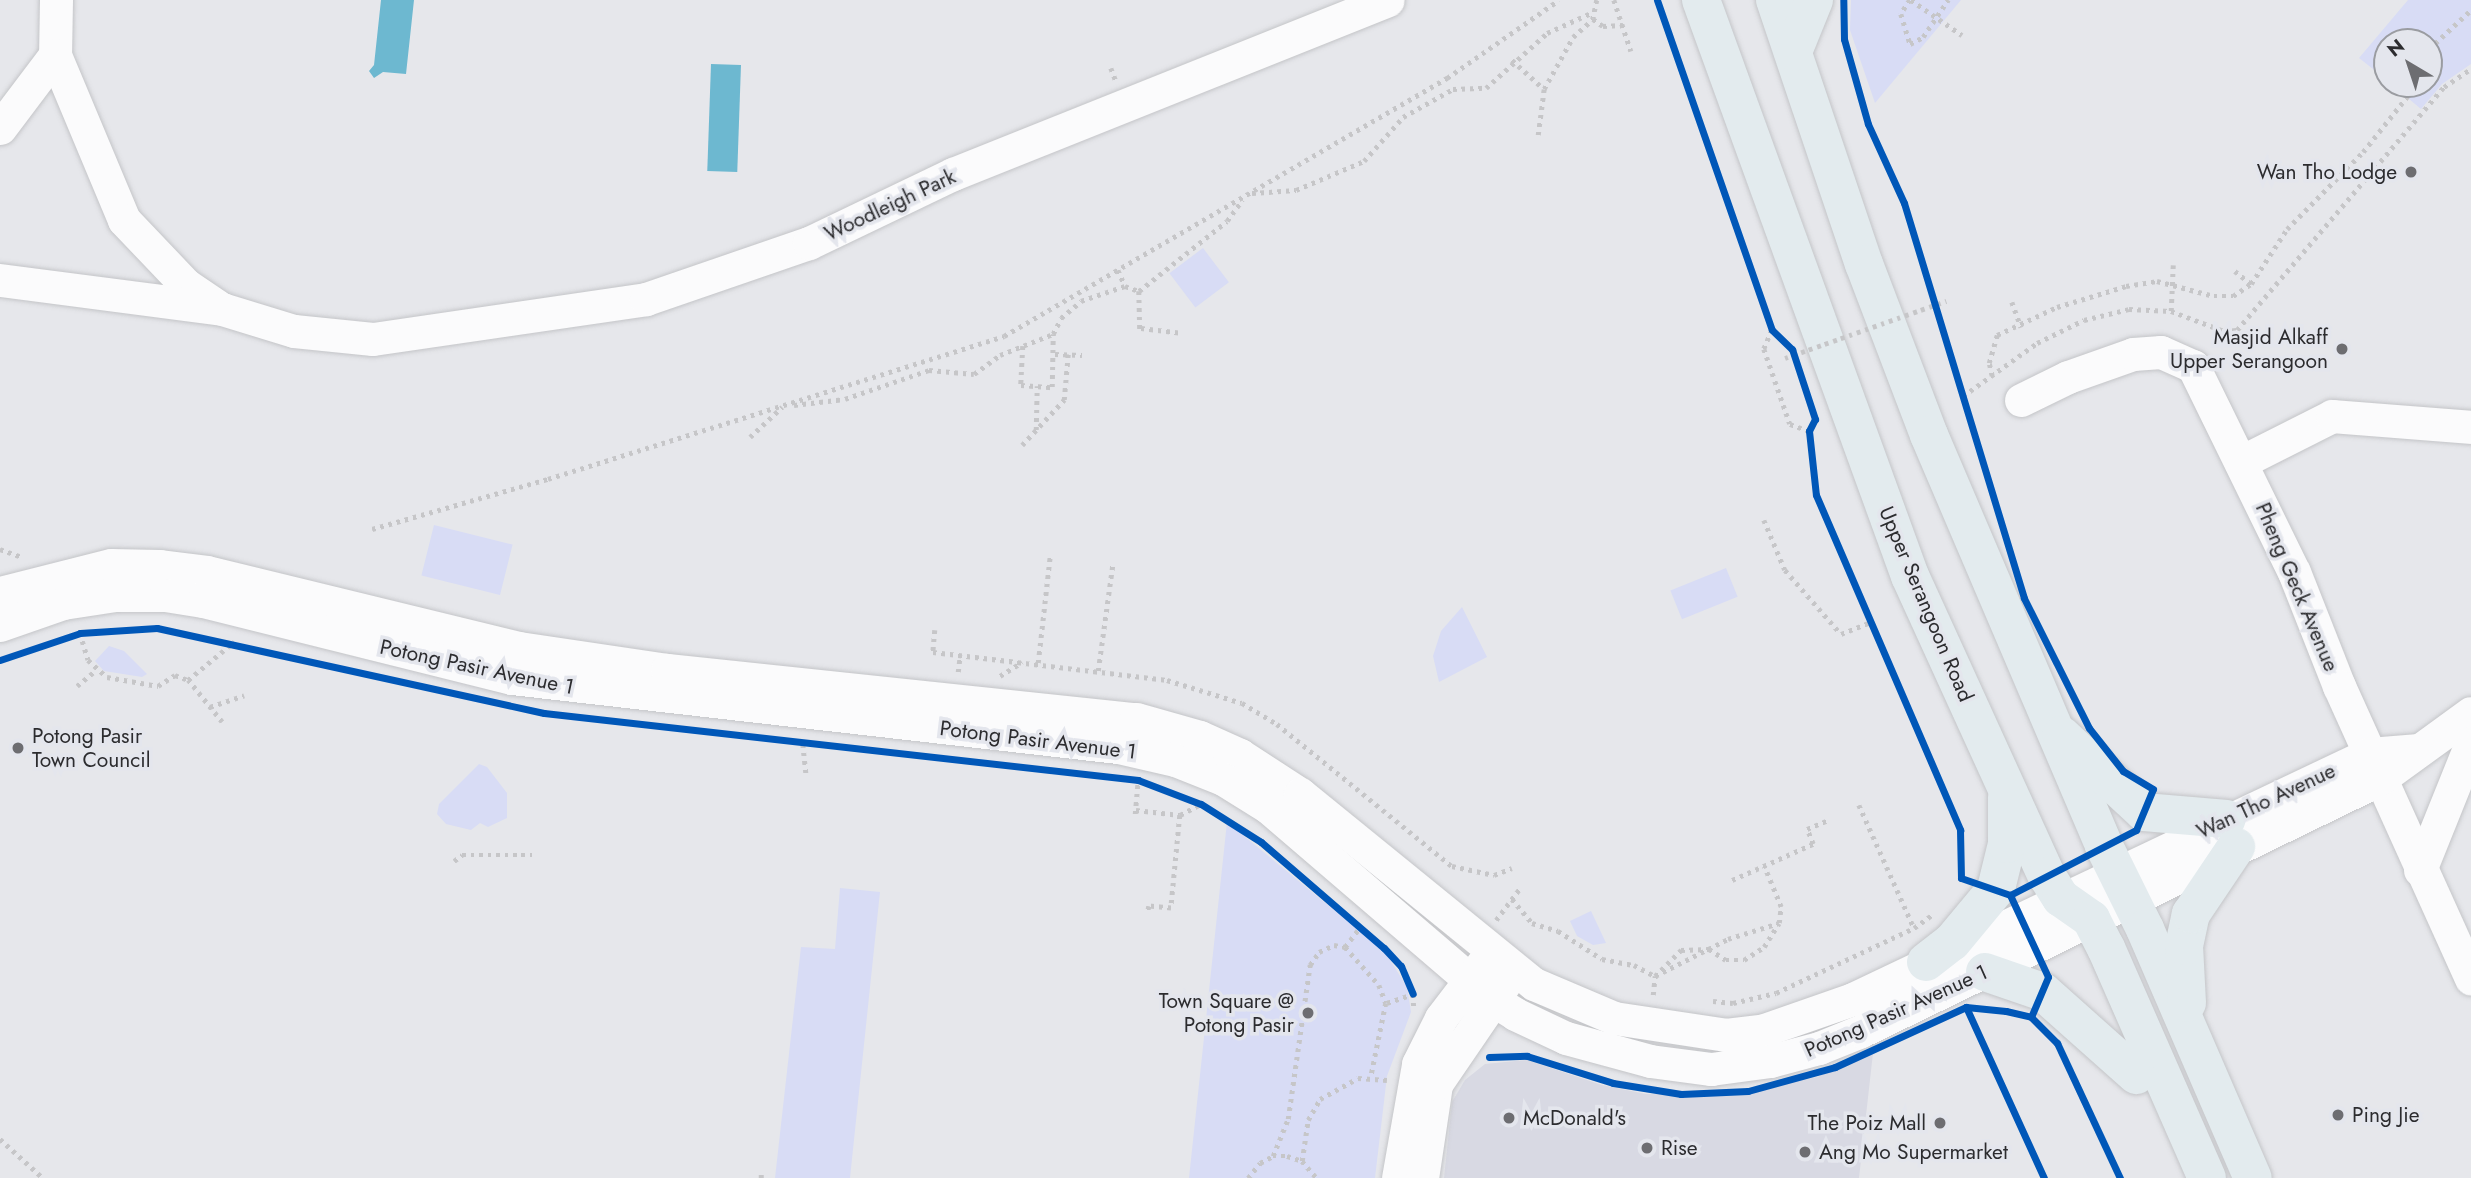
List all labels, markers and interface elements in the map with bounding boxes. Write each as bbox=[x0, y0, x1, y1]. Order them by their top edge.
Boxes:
north arrow bbox=[2373, 28, 2443, 98]
text: N bbox=[2381, 33, 2410, 63]
place label: Wan Tho Lodge bbox=[2257, 159, 2397, 185]
street label: Woodleigh Park bbox=[820, 164, 960, 246]
marker: Wan Tho Lodge bbox=[2403, 164, 2419, 180]
place label: Masjid Alkaff Upper Serangoon bbox=[2170, 324, 2328, 374]
marker: Masjid Alkaff Upper Serangoon bbox=[2334, 341, 2350, 357]
street label: Pheng Geck Avenue bbox=[2250, 499, 2344, 675]
street label: Upper Serangoon Road bbox=[1873, 503, 1979, 705]
street label: Potong Pasir Avenue 1 bbox=[378, 634, 576, 700]
street label: Potong Pasir Avenue 1 bbox=[938, 715, 1138, 765]
place label: Potong Pasir Town Council bbox=[32, 723, 151, 773]
marker: Potong Pasir Town Council bbox=[10, 740, 26, 756]
street label: Wan Tho Avenue bbox=[2193, 758, 2339, 844]
street label: Potong Pasir Avenue 1 bbox=[1801, 959, 1991, 1063]
place label: Town Square @ Potong Pasir bbox=[1159, 988, 1294, 1038]
marker: Town Square @ Potong Pasir bbox=[1300, 1005, 1316, 1021]
place label: Ping Jie bbox=[2352, 1102, 2420, 1128]
place label: McDonald's bbox=[1523, 1105, 1626, 1131]
marker: Ping Jie bbox=[2330, 1107, 2346, 1123]
marker: McDonald's bbox=[1501, 1110, 1517, 1126]
place label: The Poiz Mall bbox=[1808, 1110, 1926, 1136]
marker: The Poiz Mall bbox=[1932, 1115, 1948, 1131]
place label: Rise bbox=[1661, 1135, 1697, 1161]
place label: Ang Mo Supermarket bbox=[1819, 1139, 2008, 1165]
marker: Rise bbox=[1639, 1140, 1655, 1156]
marker: Ang Mo Supermarket bbox=[1797, 1144, 1813, 1160]

